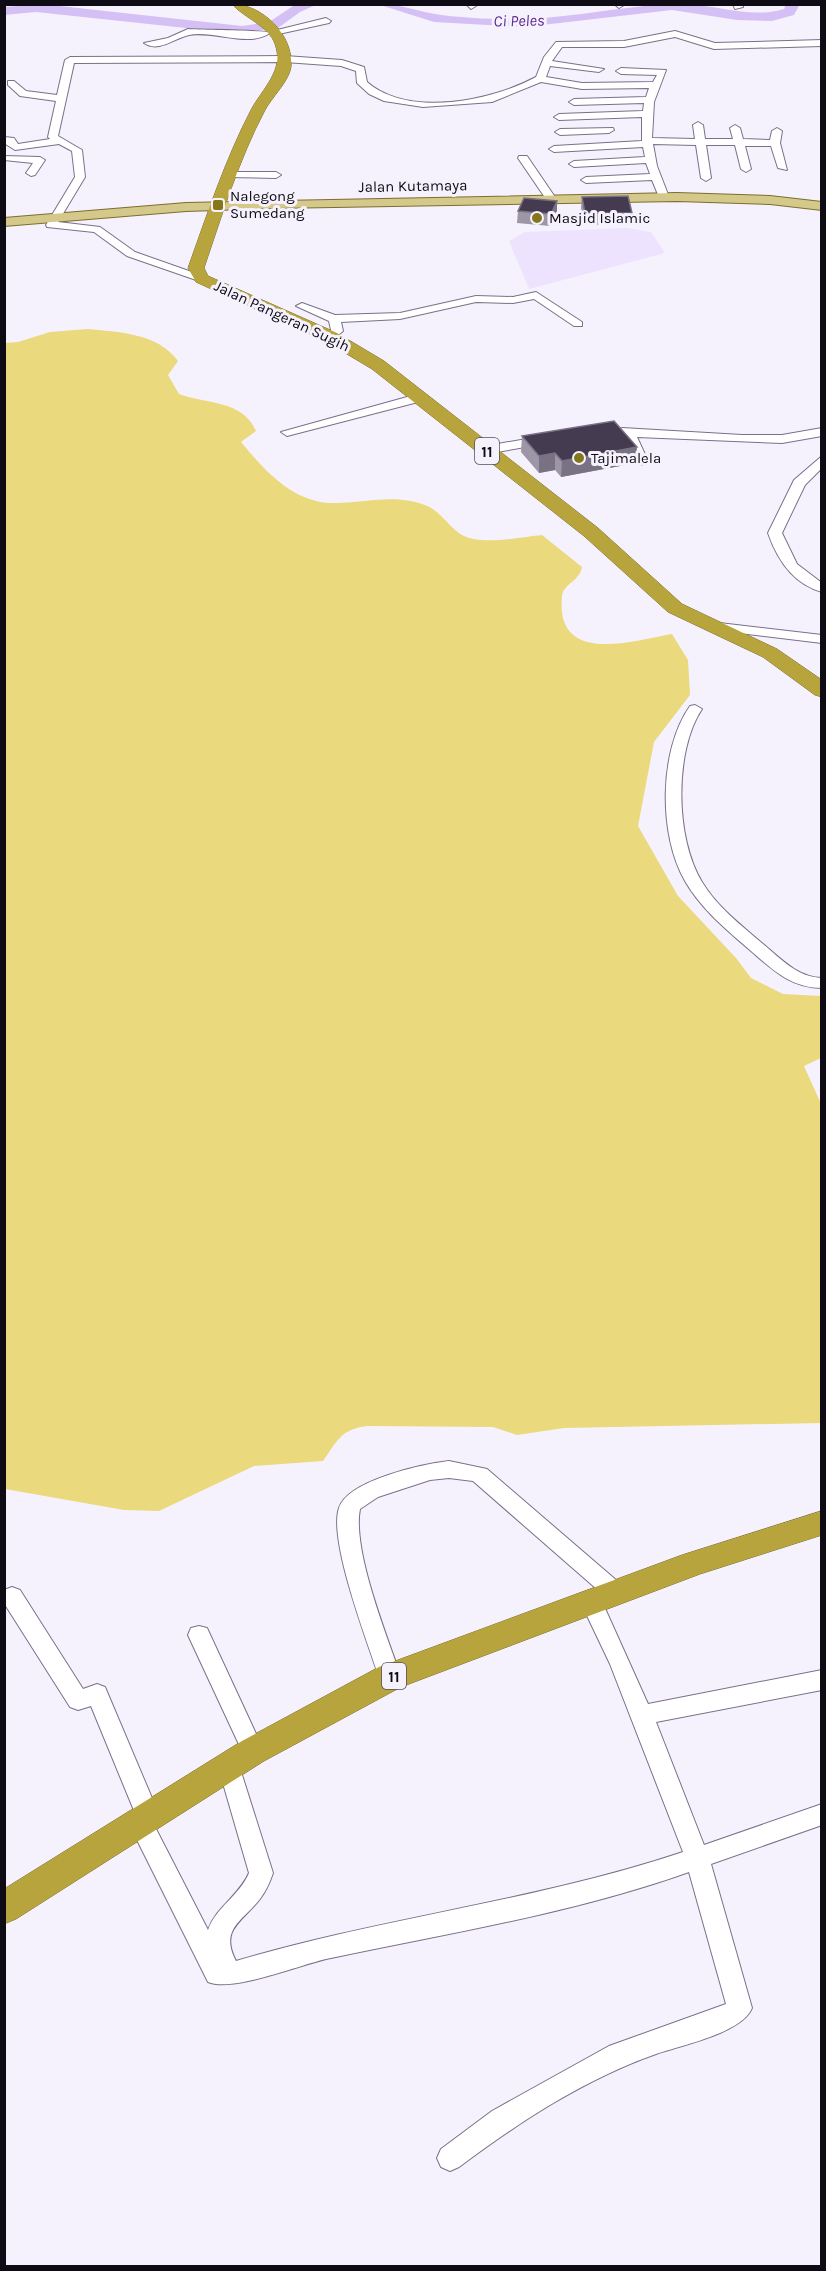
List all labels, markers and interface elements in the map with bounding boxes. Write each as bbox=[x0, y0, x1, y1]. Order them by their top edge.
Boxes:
water label: Ci Peles bbox=[493, 11, 545, 30]
street label: Jalan Kutamaya bbox=[358, 176, 468, 196]
place label: Nalegong Sumedang bbox=[230, 187, 305, 222]
marker: Nalegong Sumedang bbox=[211, 198, 225, 212]
place label: Masjid Islamic bbox=[549, 209, 650, 227]
marker: Masjid Islamic bbox=[530, 211, 544, 225]
street label: Jalan Pangeran Sugih bbox=[211, 277, 353, 355]
road number: 11 bbox=[475, 438, 499, 464]
place label: Tajimalela bbox=[591, 449, 661, 467]
marker: Tajimalela bbox=[572, 451, 586, 465]
road number: 11 bbox=[382, 1663, 406, 1689]

